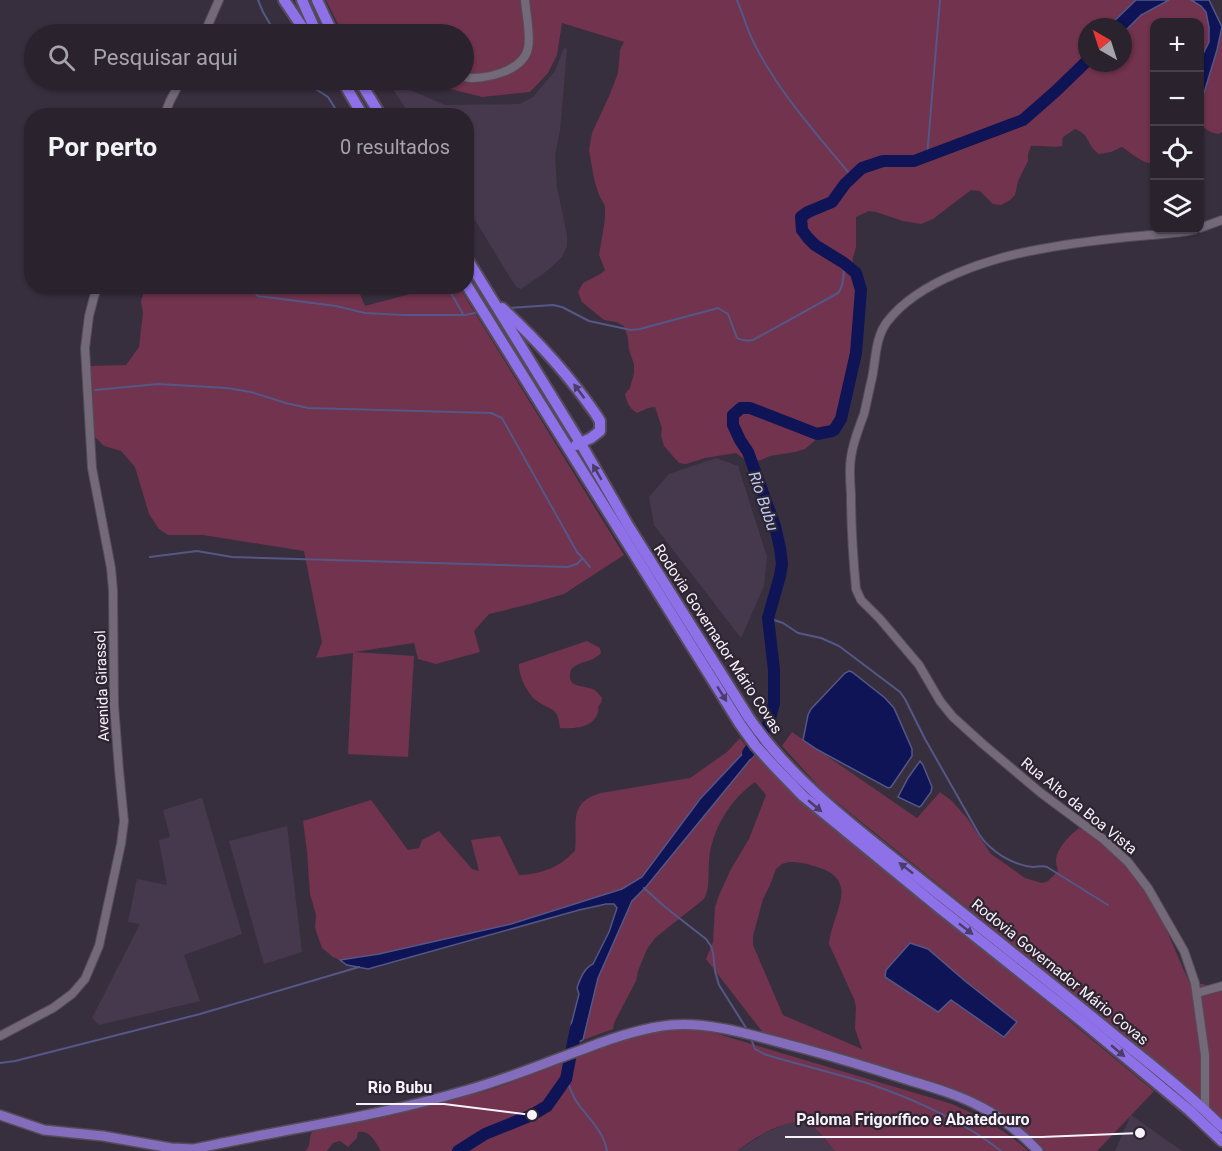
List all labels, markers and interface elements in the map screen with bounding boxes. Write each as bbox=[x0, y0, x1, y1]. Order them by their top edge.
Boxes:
north arrow bbox=[1078, 18, 1132, 72]
map controls bbox=[1150, 18, 1204, 234]
button: + bbox=[1150, 18, 1204, 72]
search box bbox=[24, 24, 474, 90]
icon: search bbox=[45, 41, 78, 74]
text: Pesquisar aqui bbox=[93, 45, 238, 70]
button: − bbox=[1150, 72, 1204, 126]
button: locate bbox=[1150, 126, 1204, 180]
text: Por perto bbox=[48, 132, 157, 162]
text: 0 resultados bbox=[340, 135, 450, 159]
button: layers bbox=[1150, 180, 1204, 234]
one-way arrow bbox=[574, 383, 586, 398]
one-way arrow bbox=[592, 463, 602, 480]
water label: Rio Bubu bbox=[745, 469, 783, 534]
street label: Rodovia Governador Mário Covas bbox=[650, 541, 786, 737]
street label: Avenida Girassol bbox=[91, 630, 113, 742]
one-way arrow bbox=[716, 685, 727, 702]
street label: Rua Alto da Boa Vista bbox=[1017, 754, 1141, 858]
one-way arrow bbox=[807, 799, 822, 812]
one-way arrow bbox=[898, 862, 914, 875]
street label: Rodovia Governador Mário Covas bbox=[968, 895, 1152, 1049]
one-way arrow bbox=[958, 922, 974, 935]
one-way arrow bbox=[1110, 1045, 1126, 1058]
callout: Rio Bubu bbox=[356, 1070, 444, 1104]
text: Rio Bubu bbox=[368, 1078, 432, 1097]
callout: Paloma Frigorífico e Abatedouro bbox=[785, 1103, 1042, 1137]
text: Paloma Frigorífico e Abatedouro bbox=[796, 1110, 1030, 1129]

